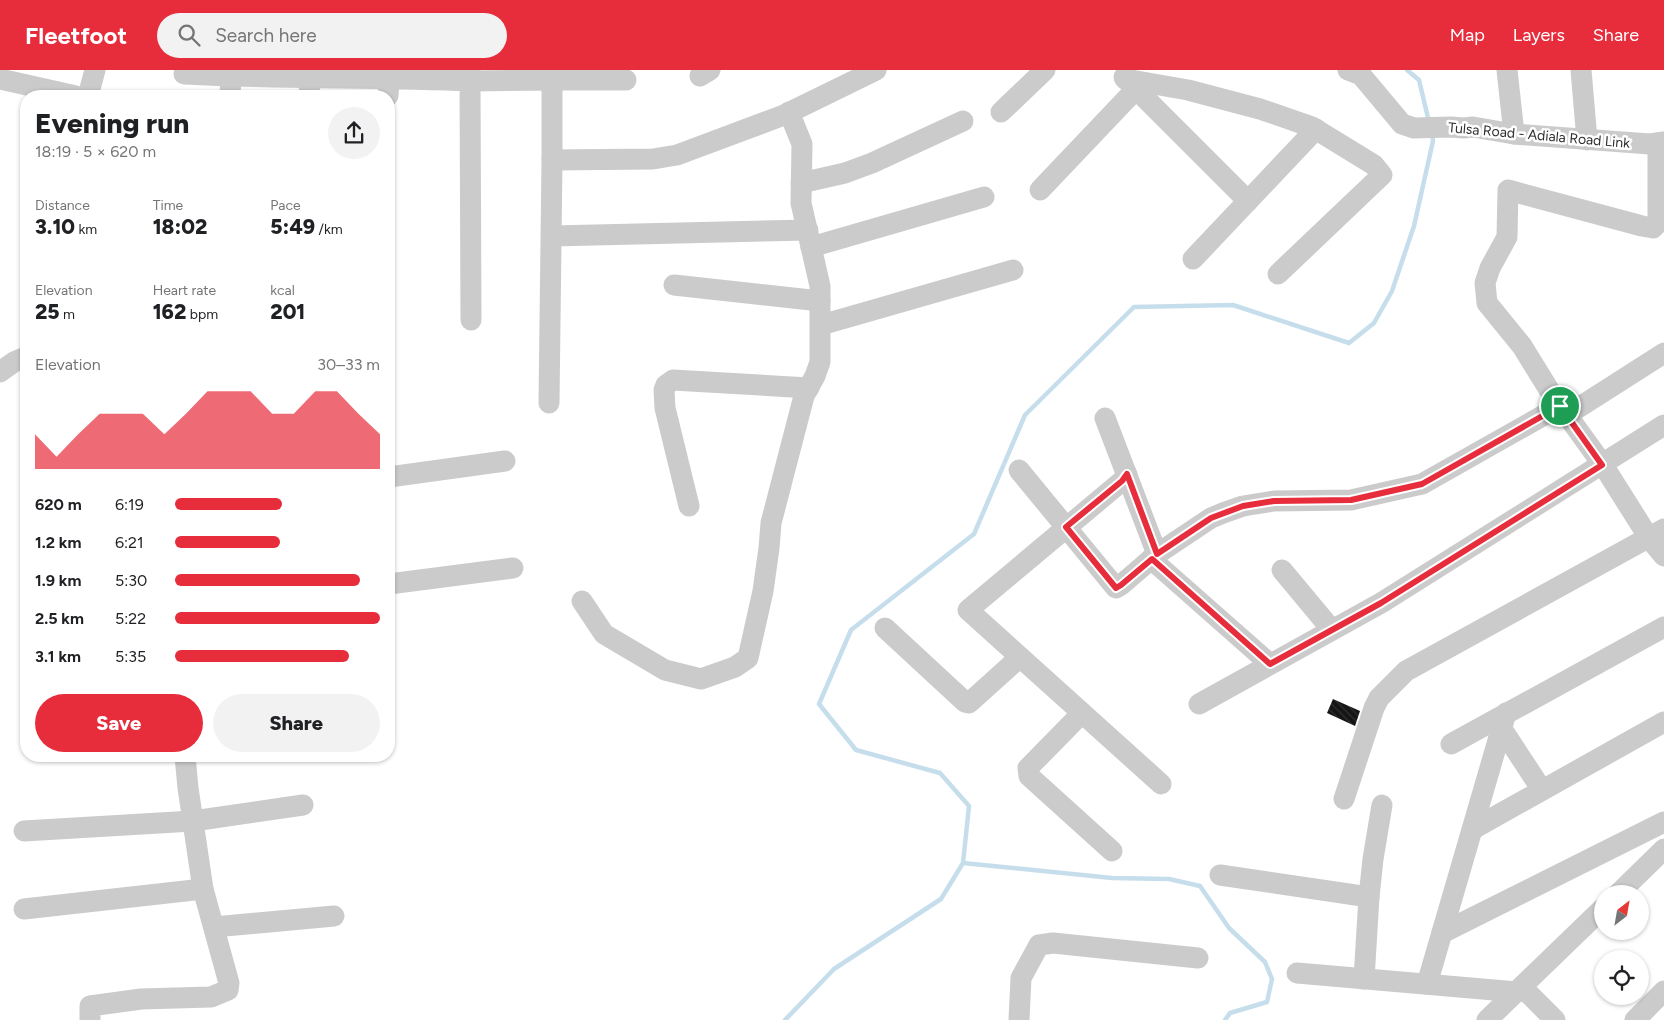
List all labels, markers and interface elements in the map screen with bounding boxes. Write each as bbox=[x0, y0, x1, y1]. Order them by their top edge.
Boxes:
search box bbox=[157, 13, 507, 58]
text: Fleetfoot bbox=[25, 21, 127, 50]
icon: search bbox=[175, 21, 203, 49]
text: Search here bbox=[215, 24, 317, 47]
text: Map bbox=[1450, 24, 1485, 46]
text: Layers bbox=[1513, 24, 1565, 46]
text: Share bbox=[1593, 24, 1639, 46]
text: Evening run bbox=[35, 106, 189, 140]
button: share bbox=[328, 107, 380, 159]
street label: Tulsa Road - Adiala Road Link bbox=[1447, 119, 1631, 152]
text: 18:19 · 5 × 620 m bbox=[35, 142, 156, 161]
text: Distance bbox=[35, 197, 90, 214]
text: Time bbox=[153, 197, 183, 214]
text: Pace bbox=[270, 197, 301, 214]
text: 3.10 bbox=[35, 214, 75, 239]
text: 18:02 bbox=[153, 214, 207, 239]
text: 5:49 bbox=[270, 214, 315, 239]
text: km bbox=[75, 221, 97, 238]
text: /km bbox=[315, 221, 343, 238]
text: Elevation bbox=[35, 282, 93, 299]
text: Heart rate bbox=[153, 282, 216, 299]
text: kcal bbox=[270, 282, 295, 299]
text: 25 bbox=[35, 299, 60, 324]
text: 162 bbox=[153, 299, 186, 324]
text: 201 bbox=[270, 299, 305, 324]
text: m bbox=[60, 306, 75, 323]
text: bpm bbox=[186, 306, 218, 323]
text: Elevation bbox=[35, 355, 101, 374]
text: 30–33 m bbox=[317, 355, 380, 374]
pin bbox=[1539, 385, 1581, 427]
icon: arrive bbox=[1546, 392, 1574, 420]
text: 620 m bbox=[35, 495, 82, 514]
text: 6:19 bbox=[115, 495, 144, 514]
text: 1.2 km bbox=[35, 533, 81, 552]
text: 6:21 bbox=[115, 533, 144, 552]
text: 1.9 km bbox=[35, 571, 81, 590]
text: 5:30 bbox=[115, 571, 147, 590]
text: 2.5 km bbox=[35, 609, 84, 628]
text: 5:22 bbox=[115, 609, 146, 628]
text: 3.1 km bbox=[35, 647, 81, 666]
text: 5:35 bbox=[115, 647, 146, 666]
button: Save bbox=[35, 694, 203, 752]
button: Share bbox=[213, 694, 380, 752]
north arrow bbox=[1594, 885, 1649, 940]
map controls bbox=[1594, 885, 1649, 1005]
button: locate bbox=[1594, 950, 1649, 1005]

